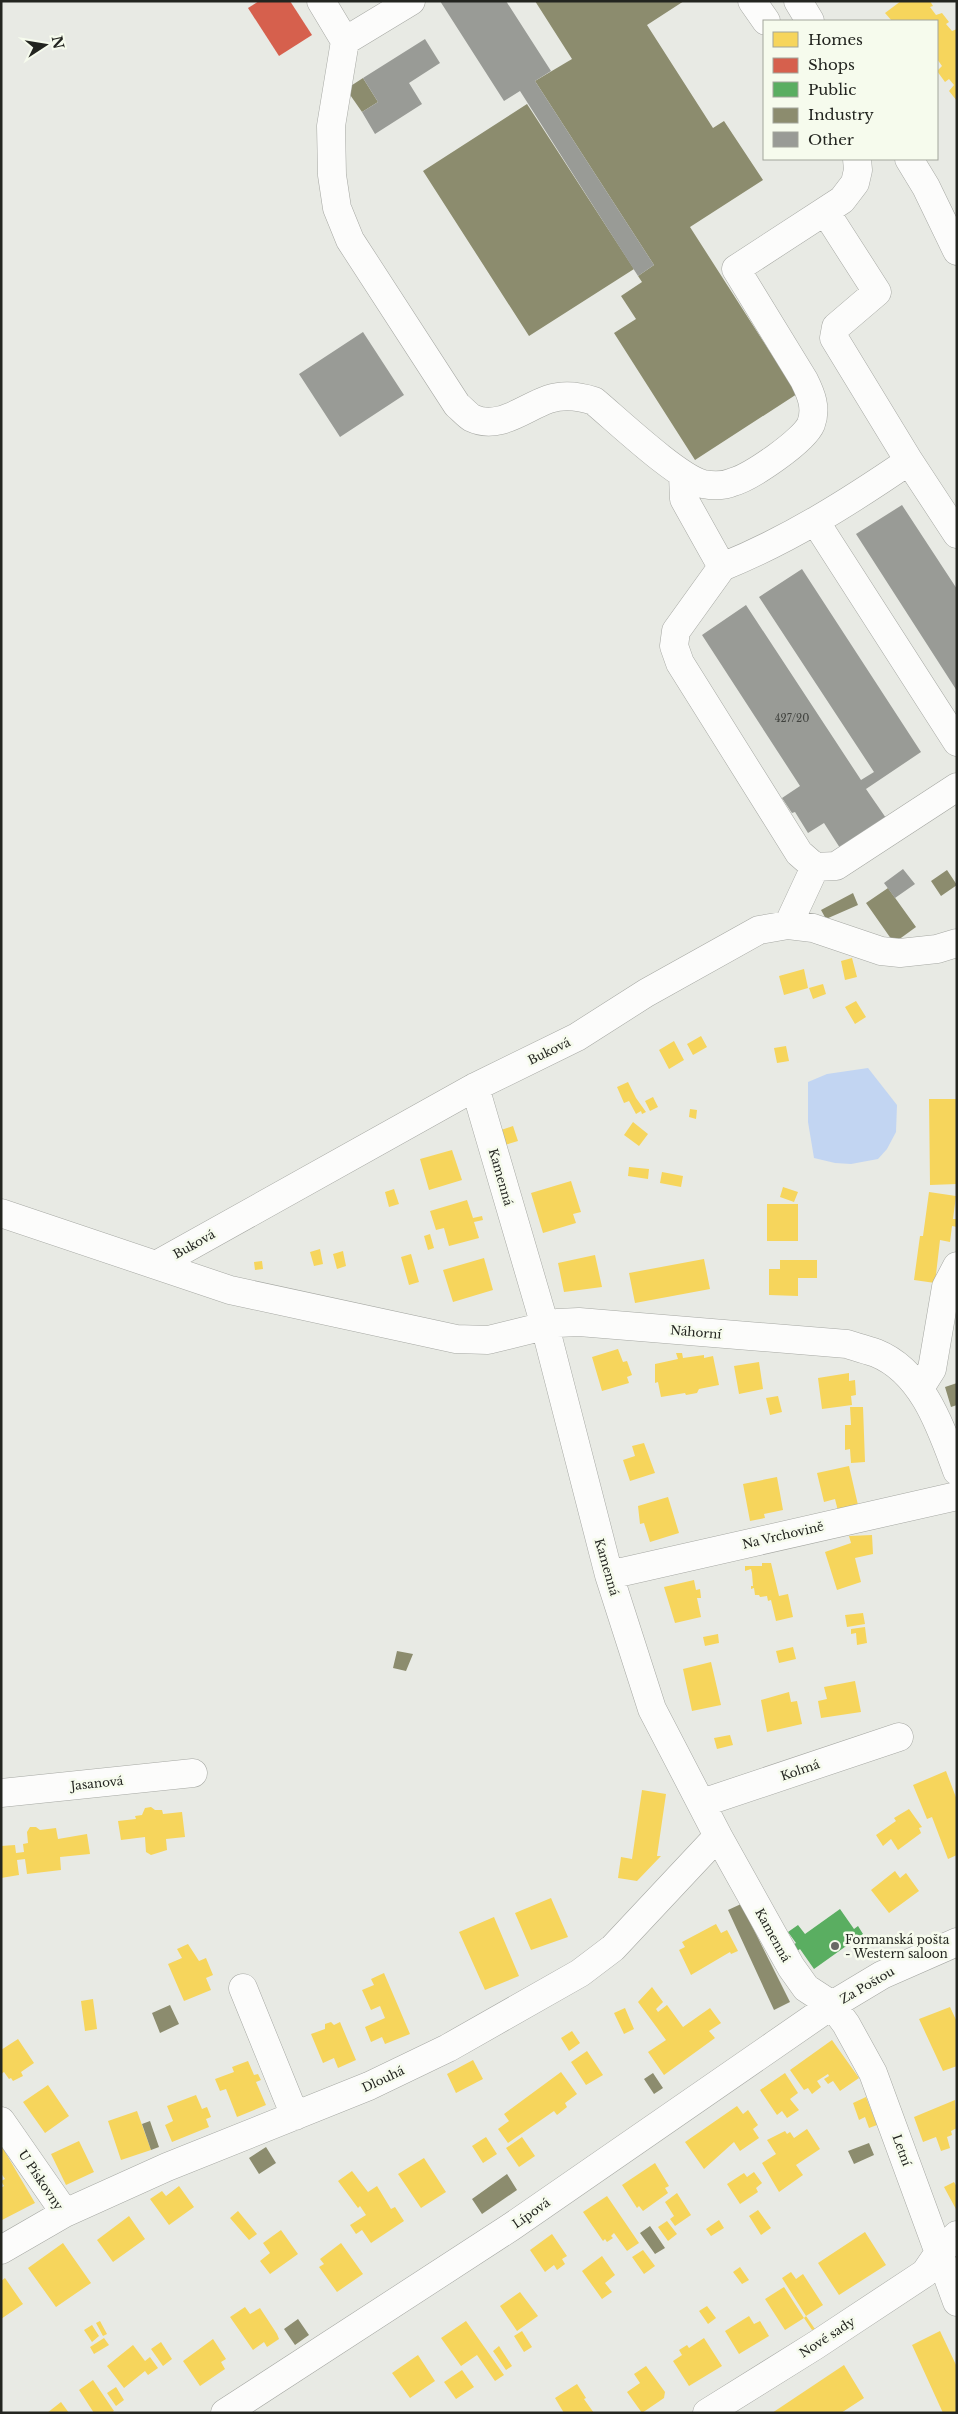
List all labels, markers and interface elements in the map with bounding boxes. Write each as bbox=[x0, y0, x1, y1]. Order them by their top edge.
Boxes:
north arrow bbox=[20, 20, 70, 70]
legend bbox=[763, 20, 938, 160]
text: Homes bbox=[808, 30, 863, 49]
text: N bbox=[48, 34, 68, 51]
text: Shops bbox=[808, 55, 855, 74]
text: Public bbox=[808, 80, 856, 99]
text: Industry bbox=[808, 105, 874, 124]
text: Other bbox=[808, 130, 855, 149]
house number: 427/20 bbox=[775, 712, 809, 725]
street label: Buková bbox=[525, 1034, 573, 1068]
street label: Kamenná bbox=[486, 1147, 516, 1208]
street label: Buková bbox=[170, 1226, 218, 1262]
street label: Náhorní bbox=[670, 1322, 723, 1342]
street label: Na Vrchovině bbox=[741, 1518, 825, 1552]
street label: Kamenná bbox=[592, 1537, 622, 1598]
street label: Kolmá bbox=[779, 1756, 822, 1784]
street label: Jasanová bbox=[68, 1773, 124, 1793]
street label: Kamenná bbox=[752, 1906, 794, 1965]
place label: Formanská pošta - Western saloon bbox=[845, 1932, 950, 1961]
marker: Formanská pošta - Western saloon bbox=[829, 1940, 841, 1952]
street label: Za Poštou bbox=[837, 1963, 897, 2007]
street label: Dlouhá bbox=[359, 2063, 407, 2095]
street label: Letní bbox=[889, 2132, 915, 2169]
street label: U Pískovny bbox=[15, 2147, 67, 2213]
street label: Lípová bbox=[509, 2194, 553, 2231]
street label: Nové sady bbox=[796, 2313, 858, 2361]

